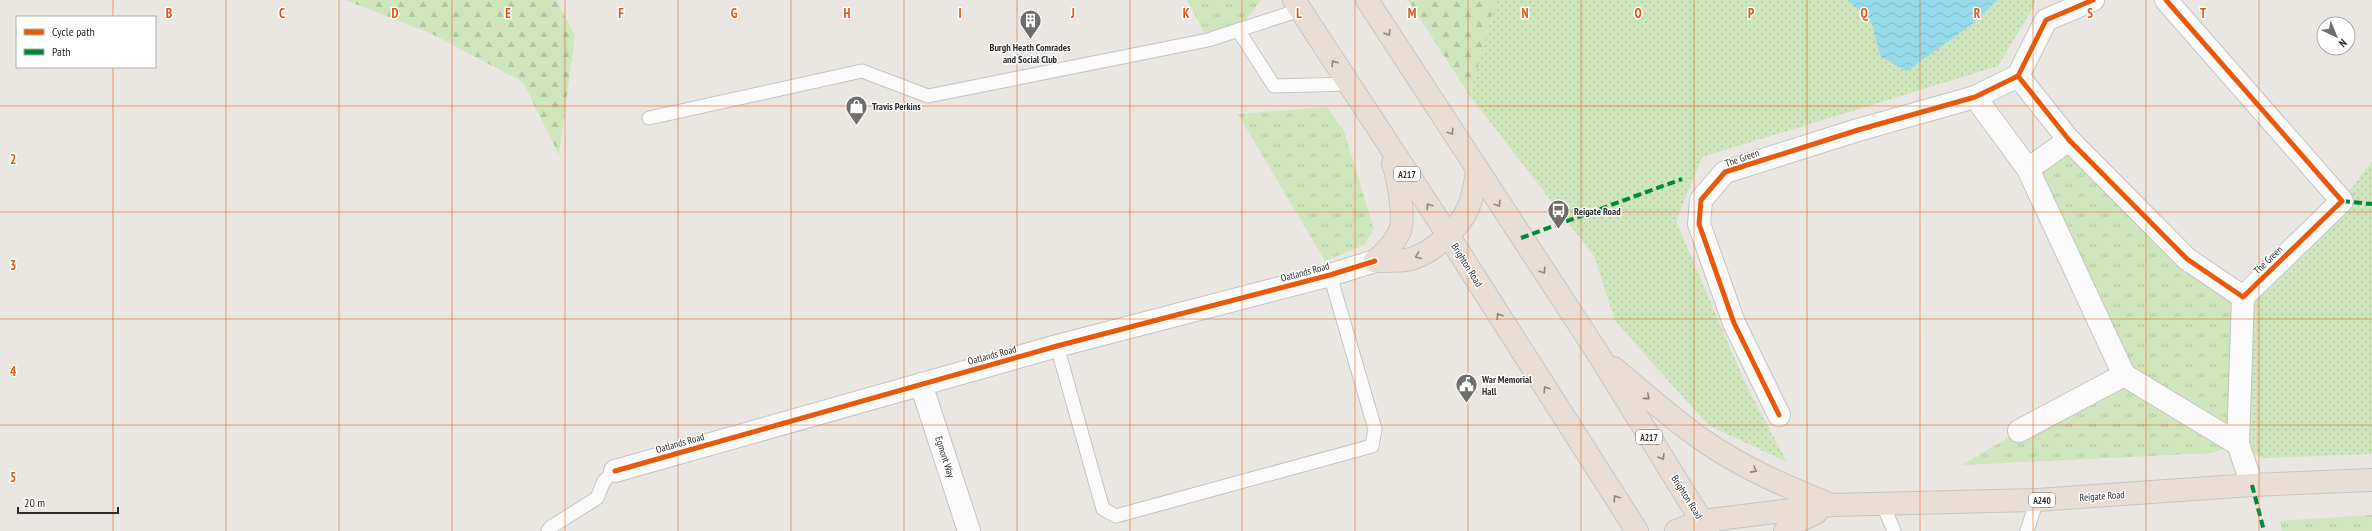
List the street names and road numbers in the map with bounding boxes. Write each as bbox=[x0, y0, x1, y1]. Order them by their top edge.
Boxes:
street label: The Green bbox=[1723, 146, 1761, 170]
road number: A217 bbox=[1394, 167, 1420, 181]
street label: Brighton Road bbox=[1449, 241, 1485, 289]
street label: The Green bbox=[2251, 243, 2285, 277]
street label: Oatlands Road bbox=[1279, 259, 1331, 285]
street label: Oatlands Road bbox=[966, 342, 1018, 368]
street label: Oatlands Road bbox=[654, 430, 706, 456]
road number: A217 bbox=[1636, 430, 1662, 444]
street label: Egmont Way bbox=[932, 435, 958, 480]
street label: Brighton Road bbox=[1669, 473, 1705, 521]
street label: Reigate Road bbox=[2079, 488, 2125, 504]
road number: A240 bbox=[2029, 493, 2055, 507]

